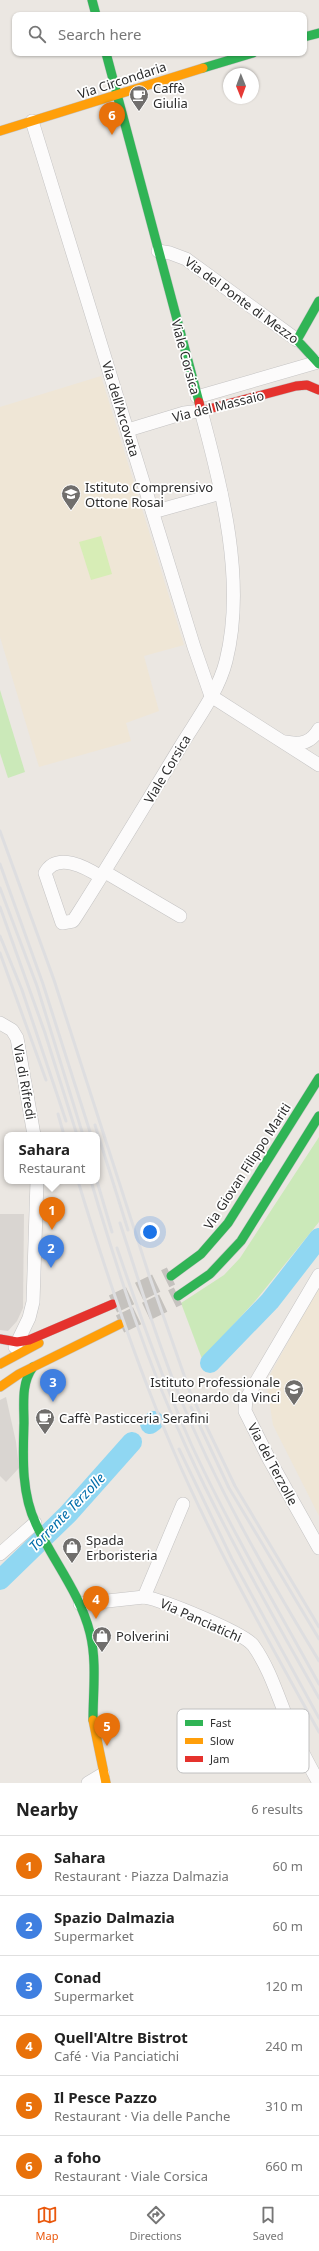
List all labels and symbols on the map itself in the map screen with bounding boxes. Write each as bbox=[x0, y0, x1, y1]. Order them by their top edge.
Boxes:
street label: Via Circondaria bbox=[75, 57, 169, 103]
north arrow bbox=[223, 68, 259, 104]
place label: Caffè Giulia bbox=[153, 79, 188, 112]
cafe icon: Caffè Giulia bbox=[128, 84, 150, 112]
pin: 6 bbox=[99, 102, 125, 135]
street label: Via del Ponte di Mezzo bbox=[181, 252, 303, 348]
street label: Viale Corsica bbox=[167, 317, 205, 397]
street label: Via dell'Arcovata bbox=[98, 359, 144, 459]
street label: Via del Massaio bbox=[170, 386, 266, 426]
place label: Istituto Comprensivo Ottone Rosai bbox=[85, 478, 213, 511]
school or university icon: Istituto Comprensivo Ottone Rosai bbox=[60, 483, 82, 511]
street label: Viale Corsica bbox=[139, 731, 195, 807]
street label: Via di Rifredi bbox=[10, 1043, 40, 1121]
street label: Via Giovan Filippo Mariti bbox=[199, 1099, 295, 1233]
pin: 1 bbox=[39, 1197, 65, 1230]
your location bbox=[140, 1222, 160, 1242]
pin: 2 bbox=[38, 1235, 64, 1268]
pin: 3 bbox=[40, 1369, 66, 1402]
place label: Istituto Professionale Leonardo da Vinci bbox=[150, 1373, 280, 1406]
school or university icon: Istituto Professionale Leonardo da Vinci bbox=[283, 1378, 305, 1406]
cafe icon: Caffè Pasticceria Serafini bbox=[34, 1407, 56, 1435]
place label: Caffè Pasticceria Serafini bbox=[59, 1409, 209, 1427]
street label: Via del Terzolle bbox=[244, 1420, 302, 1508]
water label: Torrente Terzolle bbox=[24, 1468, 109, 1555]
place label: Spada Erboristeria bbox=[86, 1531, 157, 1564]
shop icon: Spada Erboristeria bbox=[61, 1536, 83, 1564]
pin: 4 bbox=[83, 1586, 109, 1619]
street label: Via Panciatichi bbox=[157, 1594, 245, 1646]
shop icon: Polverini bbox=[91, 1625, 113, 1653]
place label: Polverini bbox=[116, 1627, 169, 1645]
legend bbox=[177, 1709, 309, 1773]
pin: 5 bbox=[94, 1713, 120, 1746]
text: Fast bbox=[210, 1715, 231, 1730]
text: Slow bbox=[210, 1733, 234, 1748]
text: Jam bbox=[209, 1751, 229, 1766]

